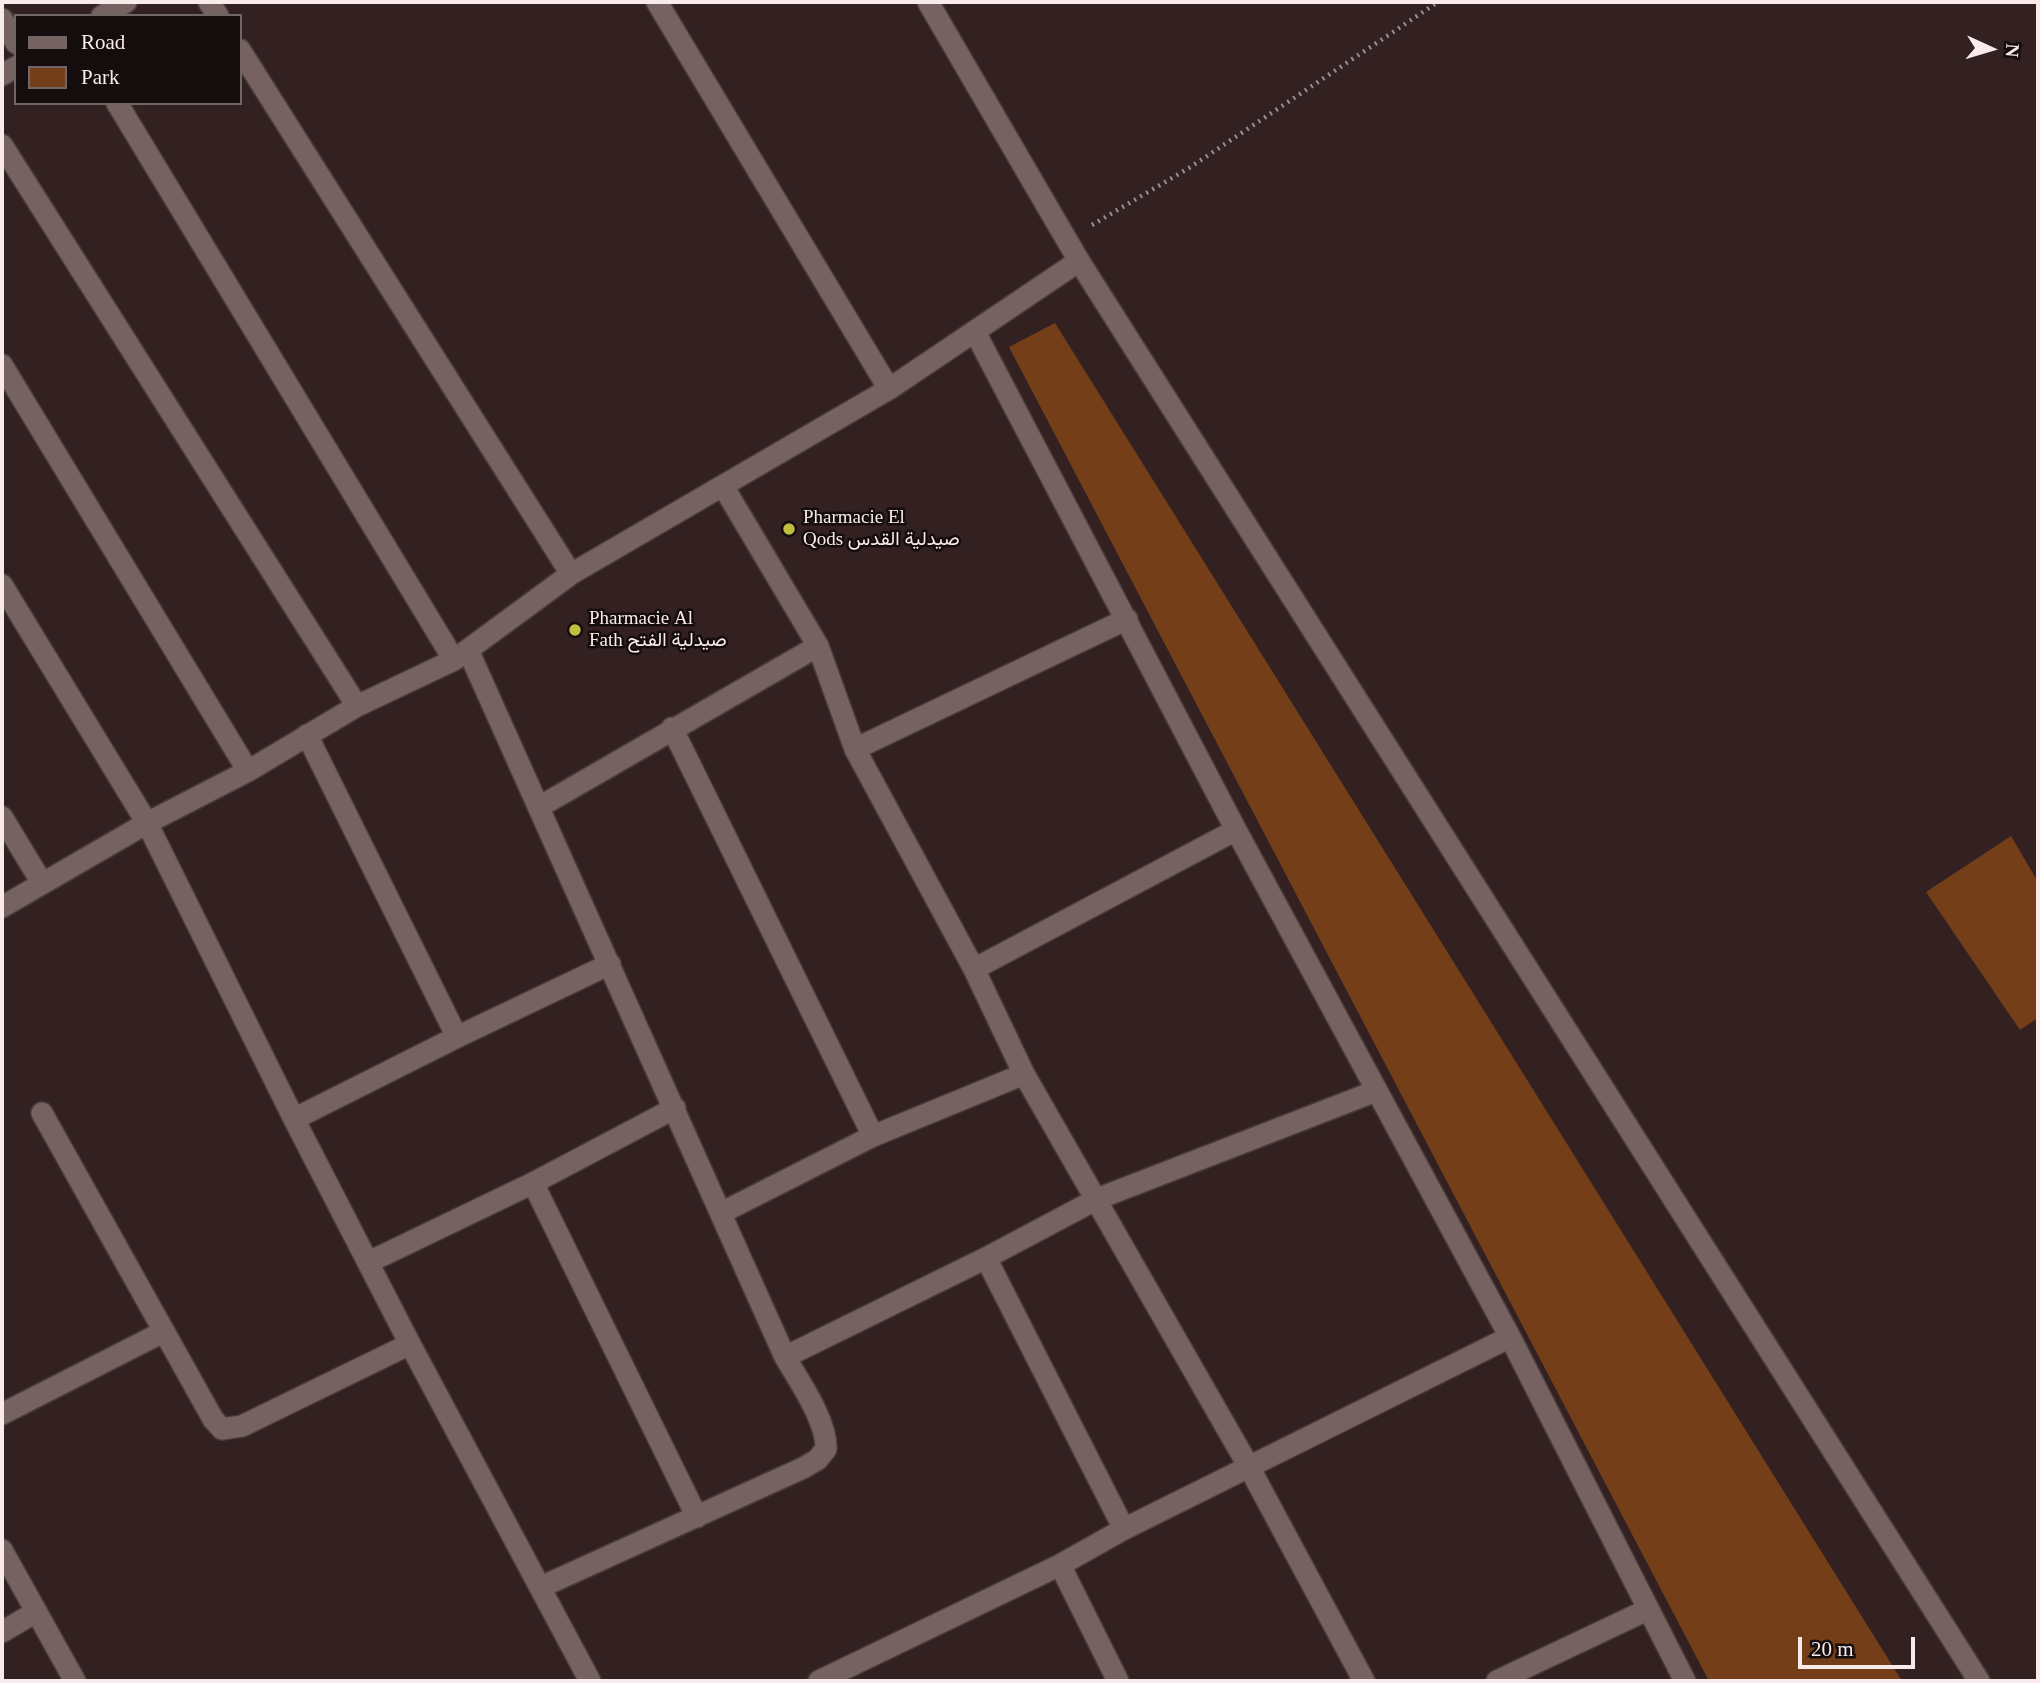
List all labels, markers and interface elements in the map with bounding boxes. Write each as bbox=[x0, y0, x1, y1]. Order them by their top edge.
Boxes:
legend bbox=[14, 14, 242, 105]
north arrow bbox=[1956, 14, 2026, 84]
text: Road bbox=[81, 30, 125, 54]
text: N bbox=[2001, 43, 2023, 58]
text: Park bbox=[81, 65, 120, 89]
place label: Pharmacie El Qods صيدلية القدس bbox=[803, 507, 960, 551]
marker: Pharmacie El Qods صيدلية القدس bbox=[781, 521, 797, 537]
place label: Pharmacie Al Fath صيدلية الفتح bbox=[589, 608, 727, 652]
marker: Pharmacie Al Fath صيدلية الفتح bbox=[567, 622, 583, 638]
scale bar bbox=[1802, 1624, 1919, 1668]
text: 20 m bbox=[1811, 1637, 1854, 1661]

